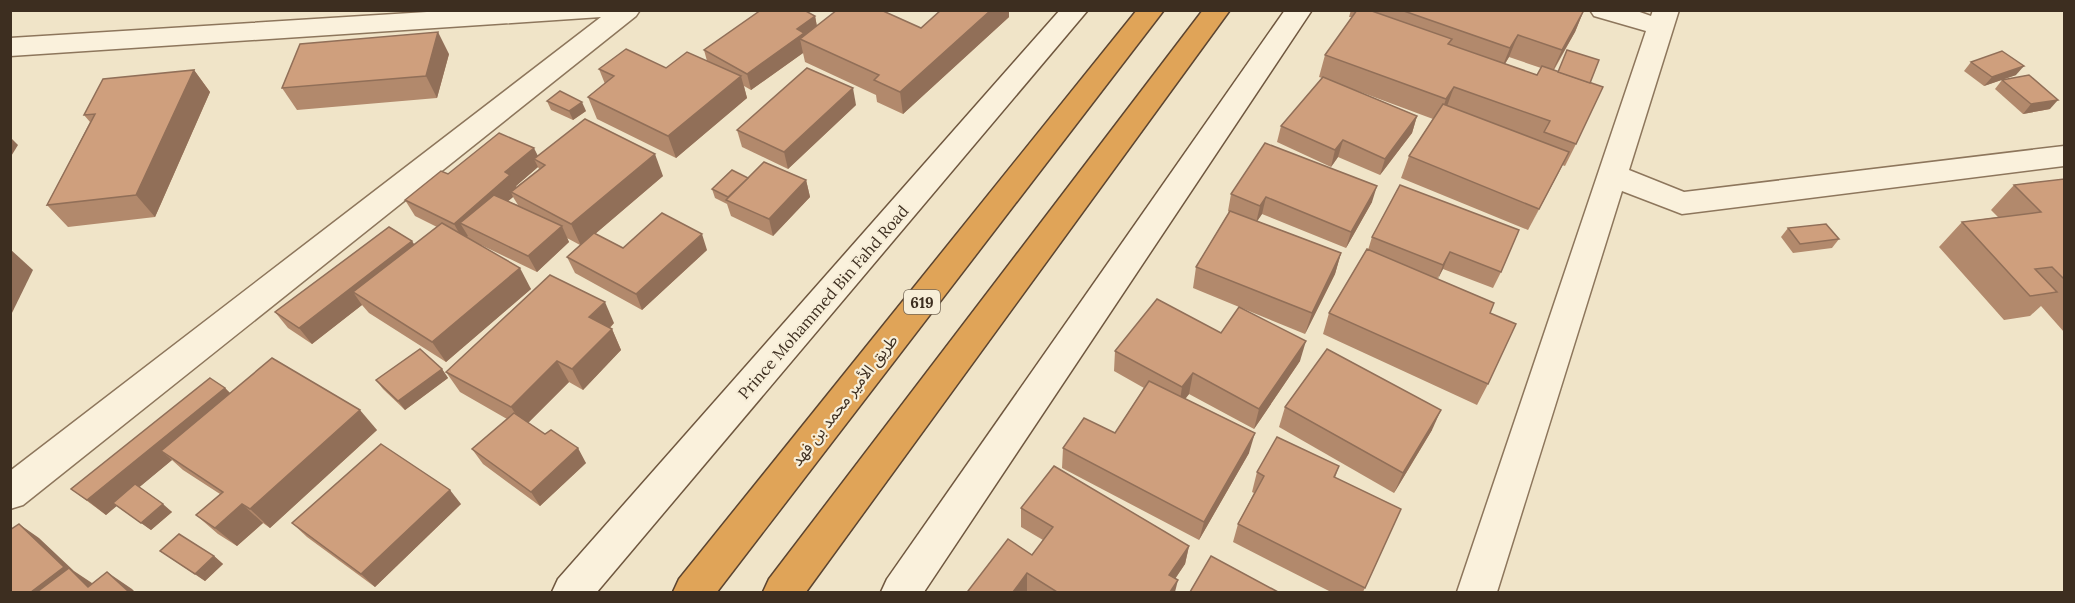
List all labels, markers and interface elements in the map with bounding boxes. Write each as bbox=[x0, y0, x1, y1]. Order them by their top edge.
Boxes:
street label: Prince Mohammed Bin Fahd Road bbox=[733, 201, 913, 403]
road number: 619 bbox=[904, 290, 940, 314]
street label: طريق الأمير محمد بن فهد bbox=[787, 330, 902, 470]

